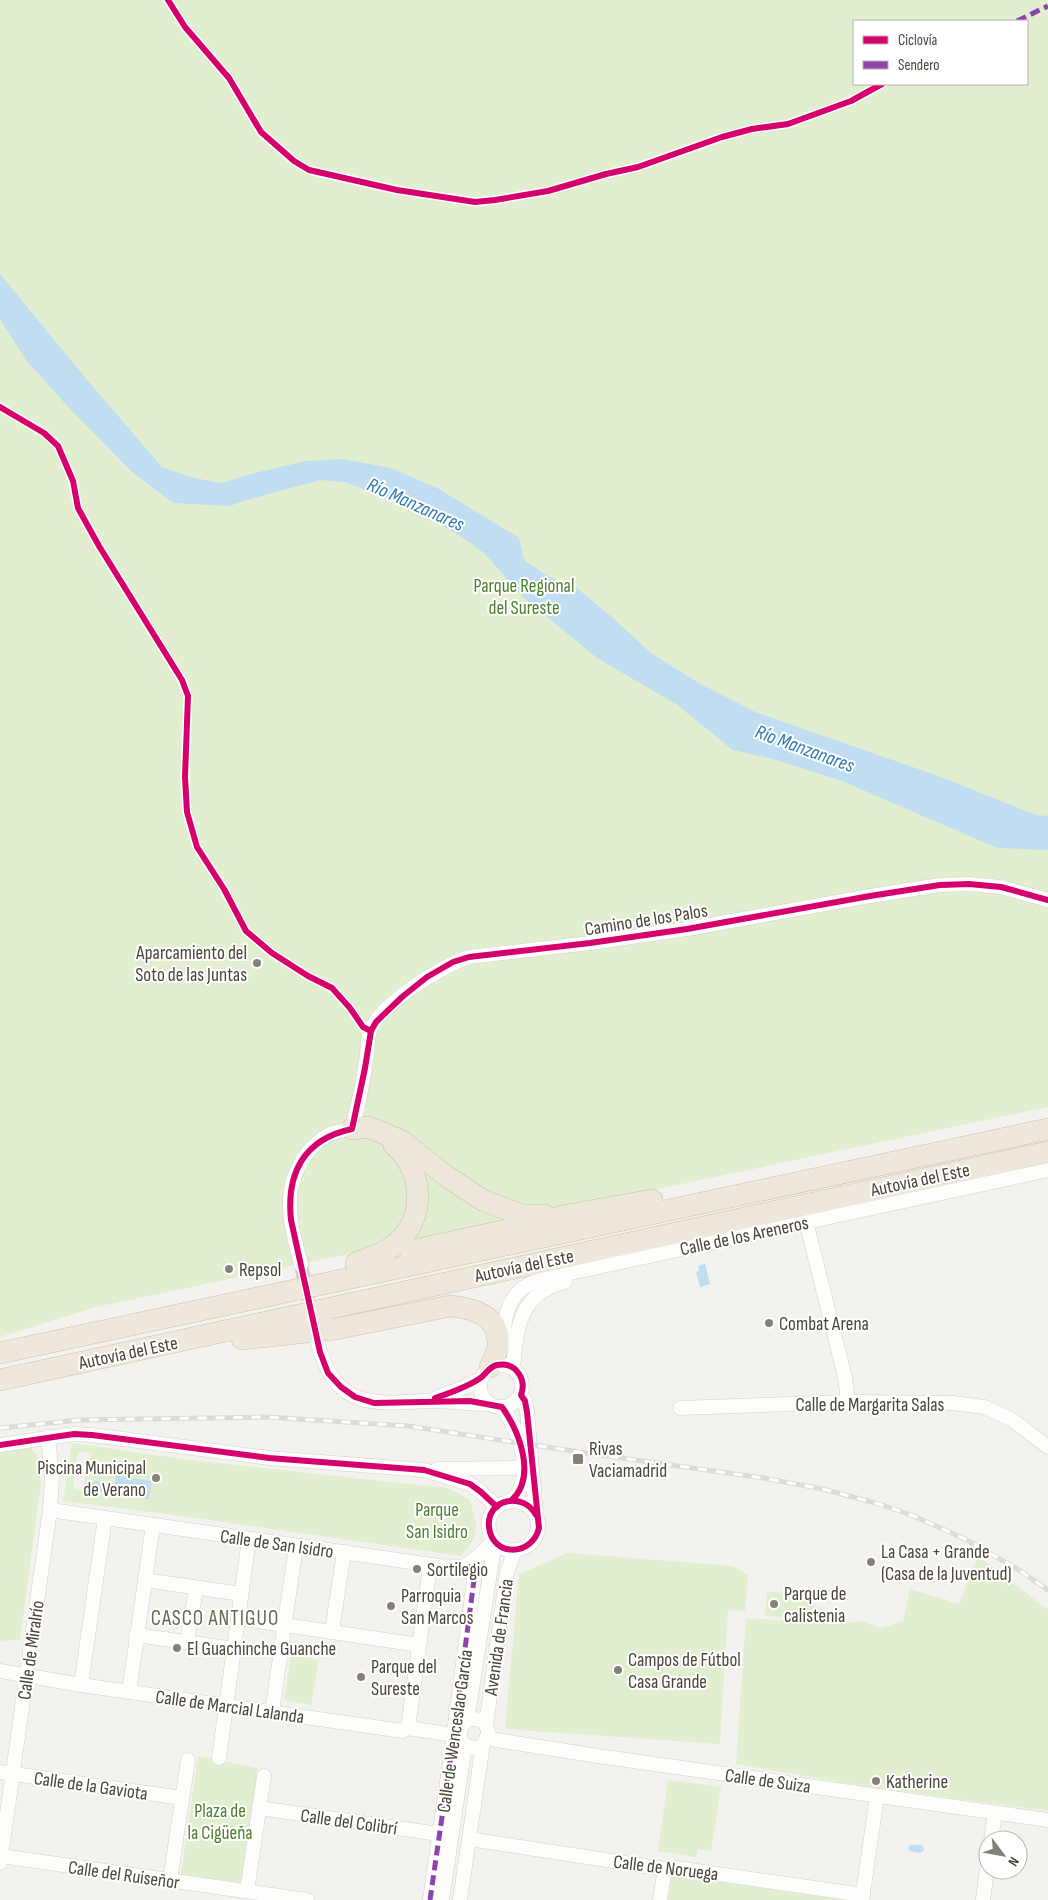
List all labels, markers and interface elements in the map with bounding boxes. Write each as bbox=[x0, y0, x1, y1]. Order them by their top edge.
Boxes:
legend bbox=[853, 20, 1028, 85]
text: Ciclovía bbox=[898, 31, 938, 50]
text: Sendero bbox=[898, 56, 939, 75]
water label: Río Manzanares bbox=[363, 473, 468, 537]
park label: Parque Regional del Sureste bbox=[474, 575, 574, 620]
water label: Río Manzanares bbox=[752, 720, 857, 778]
street label: Camino de los Palos bbox=[583, 899, 710, 942]
place label: Aparcamiento del Soto de las Juntas bbox=[135, 942, 247, 987]
marker: Aparcamiento del Soto de las Juntas bbox=[251, 957, 263, 969]
street label: Autovía del Este bbox=[868, 1159, 972, 1202]
street label: Calle de los Areneros bbox=[678, 1212, 811, 1261]
street label: Autovía del Este bbox=[472, 1245, 576, 1288]
place label: Repsol bbox=[239, 1259, 281, 1282]
marker: Repsol bbox=[223, 1263, 235, 1275]
place label: Combat Arena bbox=[779, 1313, 869, 1336]
marker: Combat Arena bbox=[763, 1317, 775, 1329]
street label: Autovía del Este bbox=[76, 1332, 180, 1375]
street label: Calle de Margarita Salas bbox=[796, 1394, 945, 1417]
place label: Rivas Vaciamadrid bbox=[589, 1438, 667, 1483]
marker: Rivas Vaciamadrid bbox=[571, 1452, 585, 1466]
place label: Piscina Municipal de Verano bbox=[37, 1457, 146, 1502]
marker: Piscina Municipal de Verano bbox=[150, 1472, 162, 1484]
park label: Parque San Isidro bbox=[406, 1499, 468, 1544]
street label: Calle de San Isidro bbox=[219, 1525, 335, 1564]
place label: La Casa + Grande (Casa de la Juventud) bbox=[881, 1541, 1012, 1586]
marker: La Casa + Grande (Casa de la Juventud) bbox=[865, 1556, 877, 1568]
place label: Sortilegio bbox=[427, 1559, 488, 1582]
marker: Sortilegio bbox=[411, 1563, 423, 1575]
street label: Avenida de Francia bbox=[480, 1577, 519, 1698]
place label: Parque de calistenia bbox=[784, 1583, 846, 1628]
place label: Parroquia San Marcos bbox=[401, 1585, 474, 1630]
marker: Parque de calistenia bbox=[768, 1598, 780, 1610]
street label: Calle de Miralrío bbox=[13, 1599, 50, 1701]
marker: Parroquia San Marcos bbox=[385, 1600, 397, 1612]
district label: CASCO ANTIGUO bbox=[151, 1606, 279, 1631]
place label: El Guachinche Guanche bbox=[187, 1638, 336, 1661]
marker: El Guachinche Guanche bbox=[171, 1642, 183, 1654]
street label: Calle de Wenceslao García bbox=[433, 1648, 478, 1814]
place label: Campos de Fútbol Casa Grande bbox=[628, 1649, 741, 1694]
place label: Parque del Sureste bbox=[371, 1656, 437, 1701]
marker: Campos de Fútbol Casa Grande bbox=[612, 1664, 624, 1676]
marker: Parque del Sureste bbox=[355, 1671, 367, 1683]
street label: Calle de Marcial Lalanda bbox=[154, 1686, 306, 1729]
street label: Calle de Suiza bbox=[723, 1764, 812, 1799]
street label: Calle de la Gaviota bbox=[32, 1767, 149, 1806]
place label: Katherine bbox=[886, 1771, 948, 1794]
marker: Katherine bbox=[870, 1775, 882, 1787]
park label: Plaza de la Cigüeña bbox=[187, 1800, 253, 1845]
street label: Calle del Colibrí bbox=[299, 1804, 399, 1841]
north arrow bbox=[978, 1830, 1028, 1880]
street label: Calle de Noruega bbox=[612, 1851, 720, 1886]
text: N bbox=[1004, 1854, 1023, 1869]
street label: Calle del Ruiseñor bbox=[67, 1856, 182, 1895]

